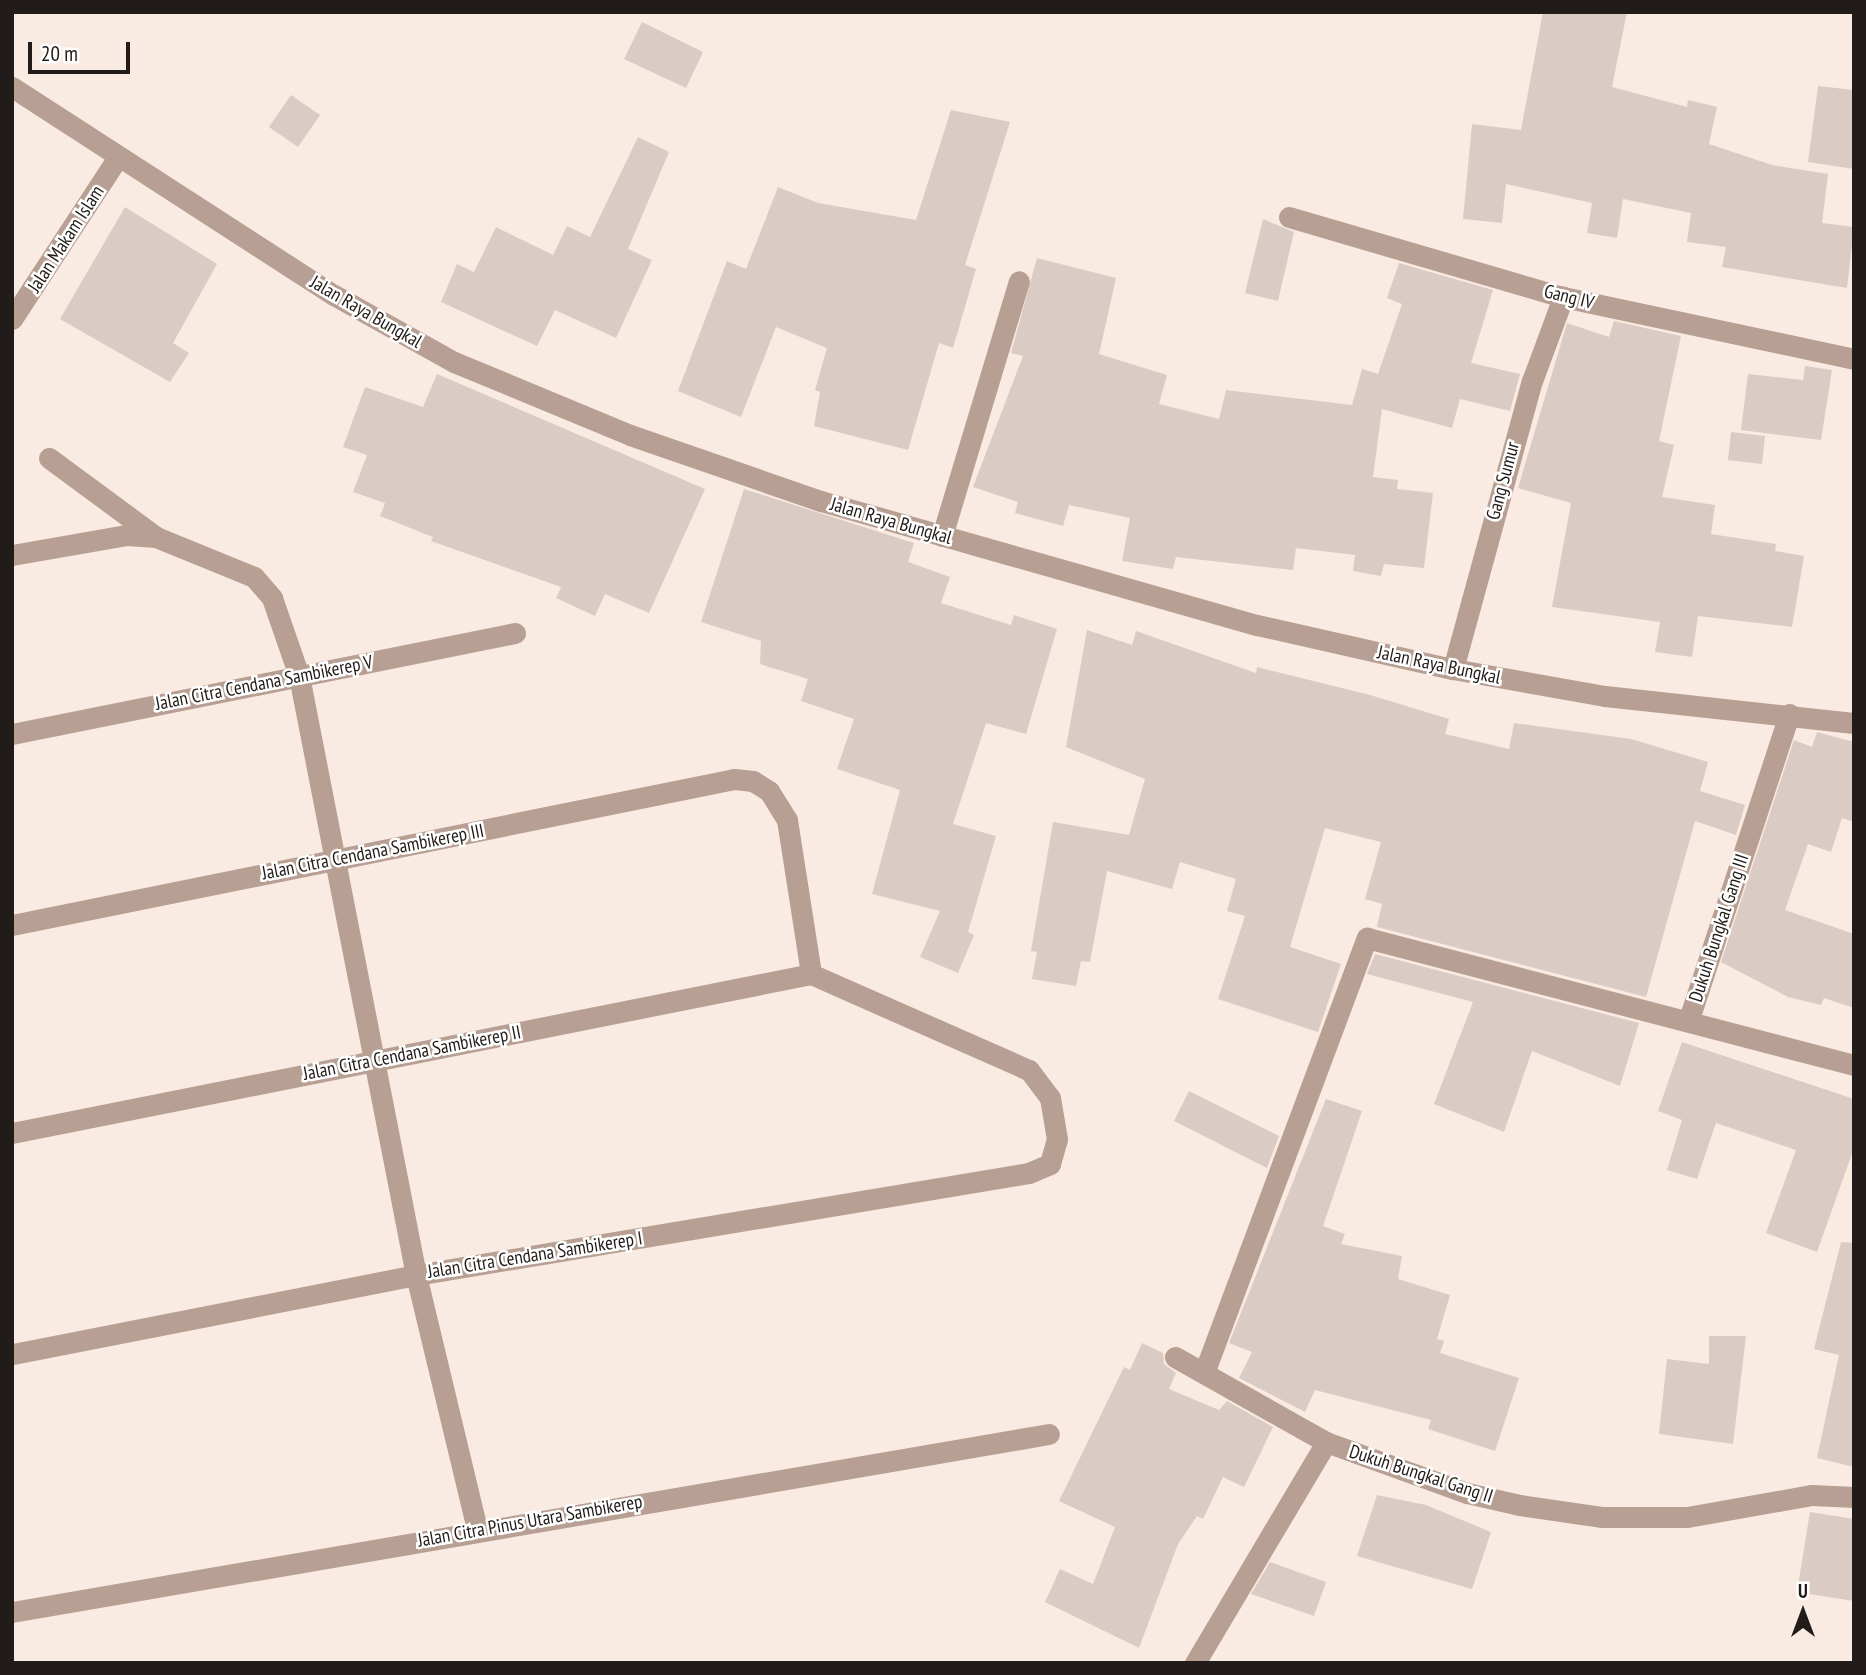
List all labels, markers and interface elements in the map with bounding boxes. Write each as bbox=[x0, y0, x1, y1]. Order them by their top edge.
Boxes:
scale bar bbox=[32, 28, 133, 72]
text: 20 m bbox=[41, 40, 78, 67]
street label: Jalan Makam Islam bbox=[23, 181, 109, 297]
street label: Jalan Raya Bungkal bbox=[306, 271, 426, 353]
street label: Gang IV bbox=[1542, 280, 1596, 314]
street label: Gang Sumur bbox=[1482, 440, 1524, 522]
street label: Jalan Raya Bungkal bbox=[828, 493, 954, 549]
street label: Jalan Raya Bungkal bbox=[1375, 641, 1503, 689]
street label: Jalan Citra Cendana Sambikerep V bbox=[153, 651, 375, 715]
street label: Jalan Citra Cendana Sambikerep III bbox=[260, 819, 486, 885]
street label: Dukuh Bungkal Gang III bbox=[1684, 851, 1754, 1005]
street label: Jalan Citra Cendana Sambikerep II bbox=[301, 1021, 523, 1085]
street label: Jalan Citra Cendana Sambikerep I bbox=[426, 1227, 644, 1283]
street label: Dukuh Bungkal Gang II bbox=[1346, 1440, 1496, 1508]
street label: Jalan Citra Pinus Utara Sambikerep bbox=[416, 1490, 644, 1552]
north arrow bbox=[1768, 1577, 1838, 1647]
text: U bbox=[1798, 1579, 1808, 1603]

